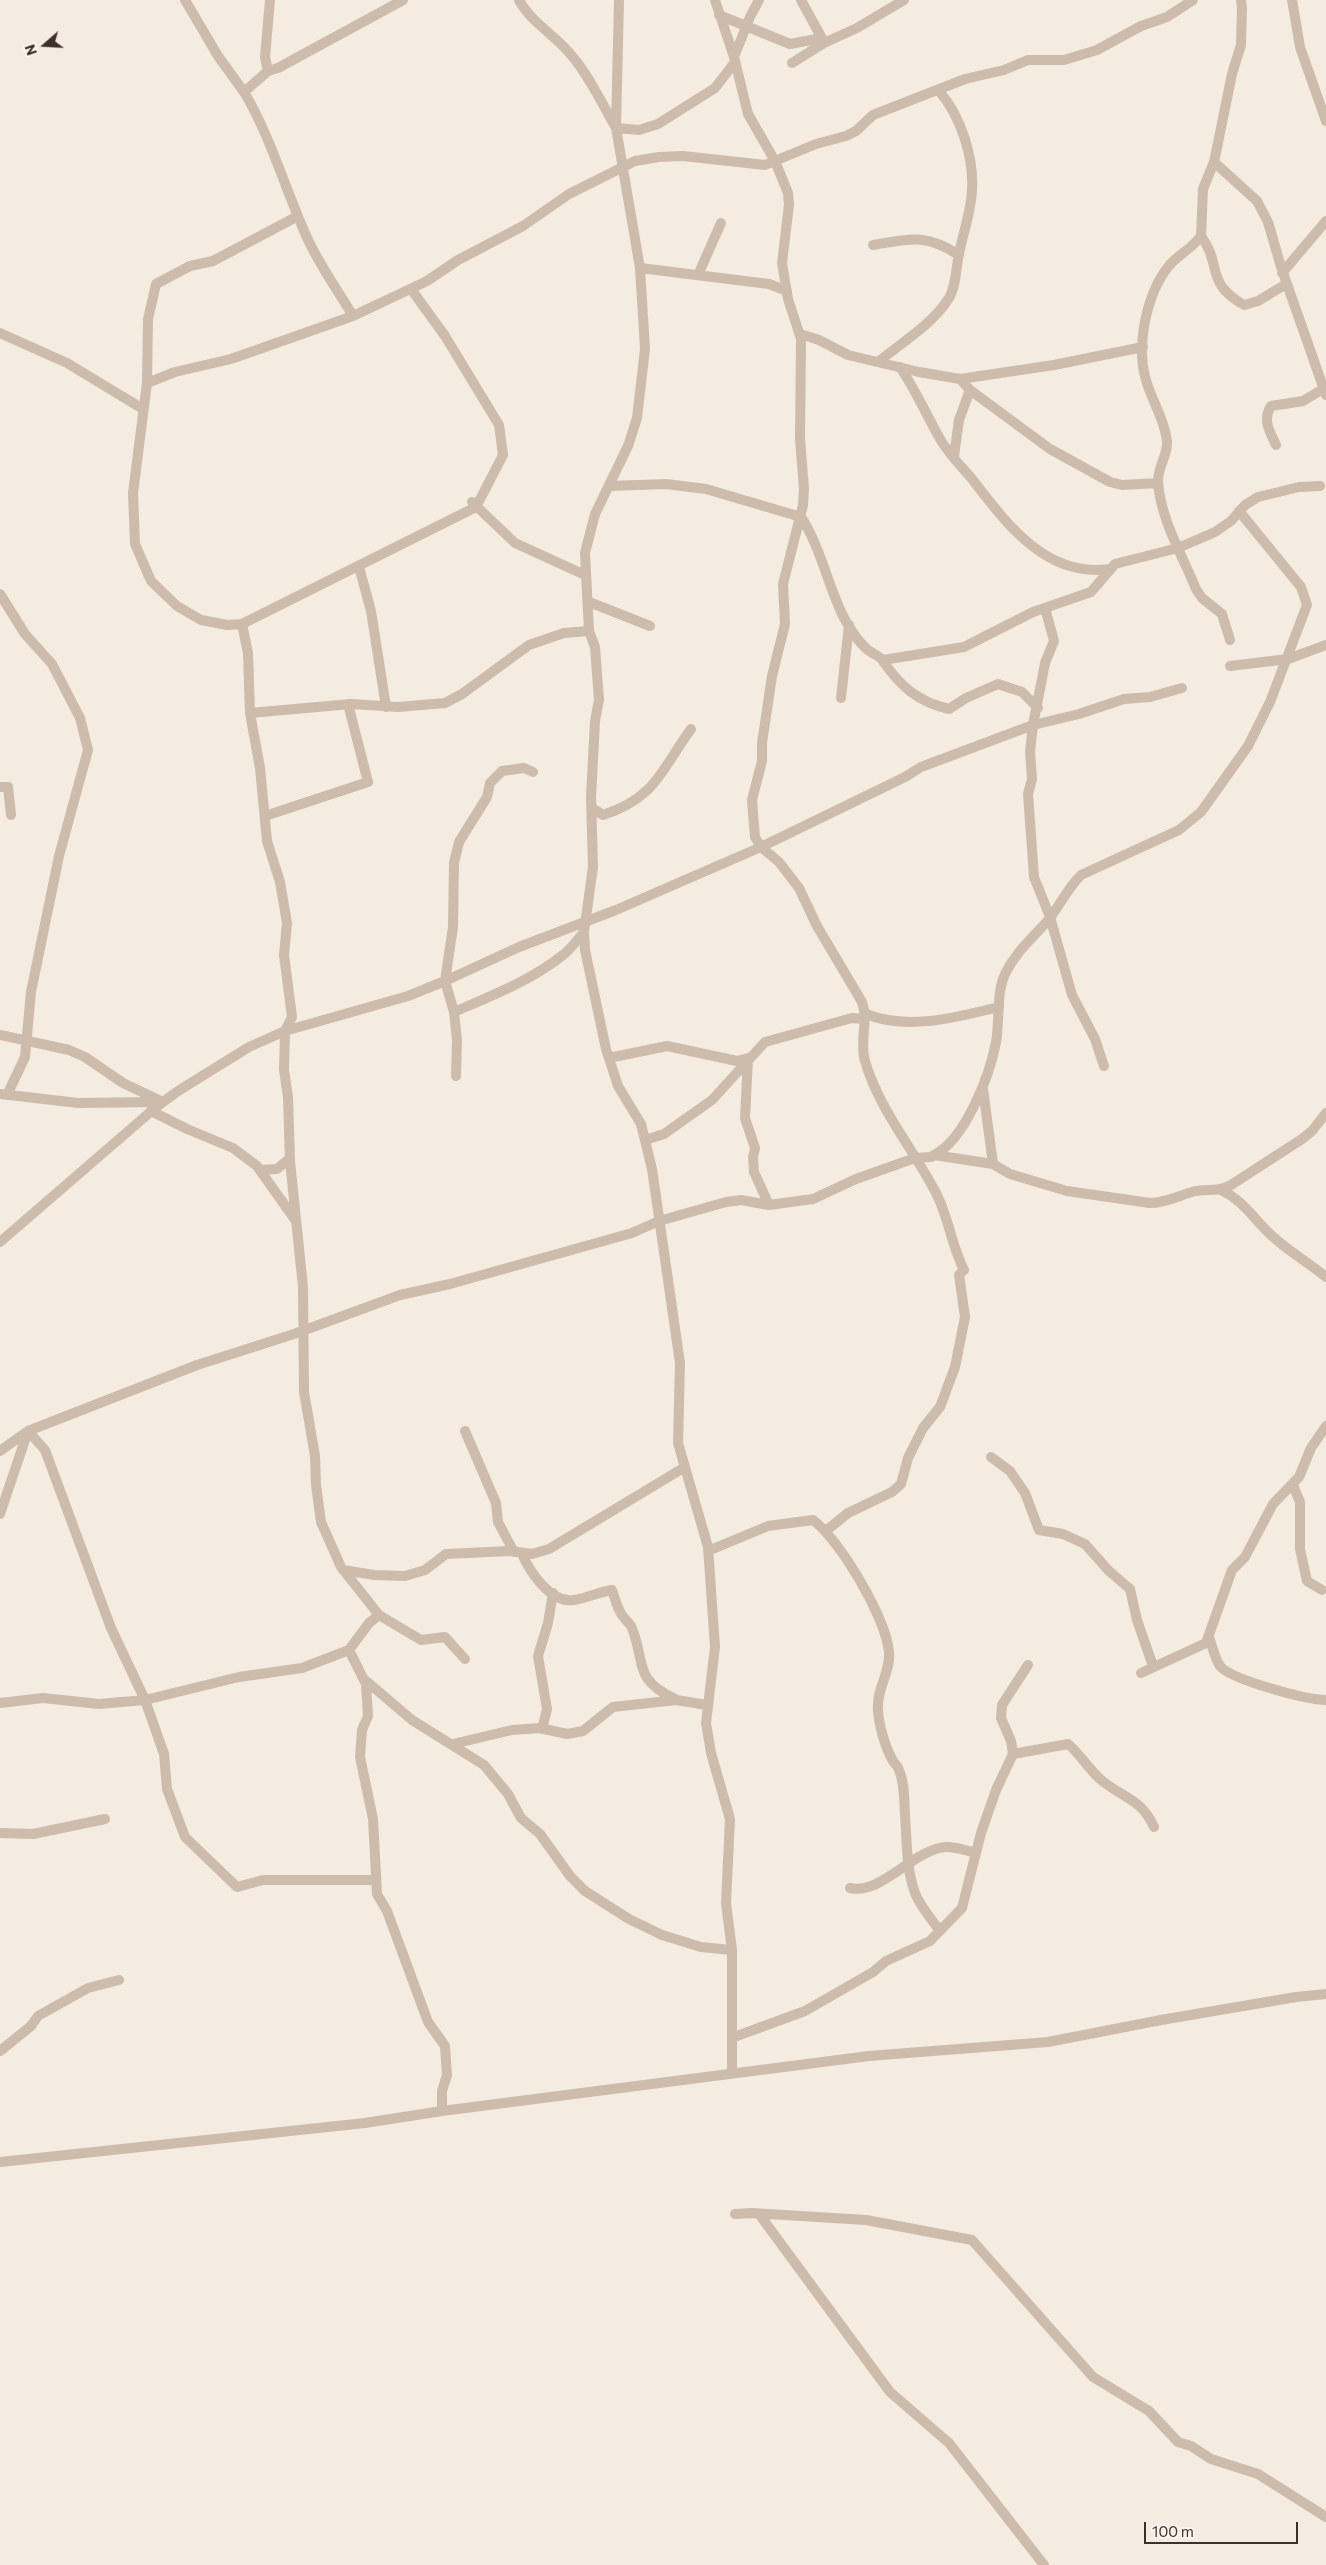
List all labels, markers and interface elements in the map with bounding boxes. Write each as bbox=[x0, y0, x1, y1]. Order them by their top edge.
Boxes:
north arrow bbox=[20, 20, 70, 70]
text: N bbox=[21, 42, 40, 58]
scale bar bbox=[1146, 2512, 1300, 2544]
text: 100 m bbox=[1152, 2522, 1194, 2540]

